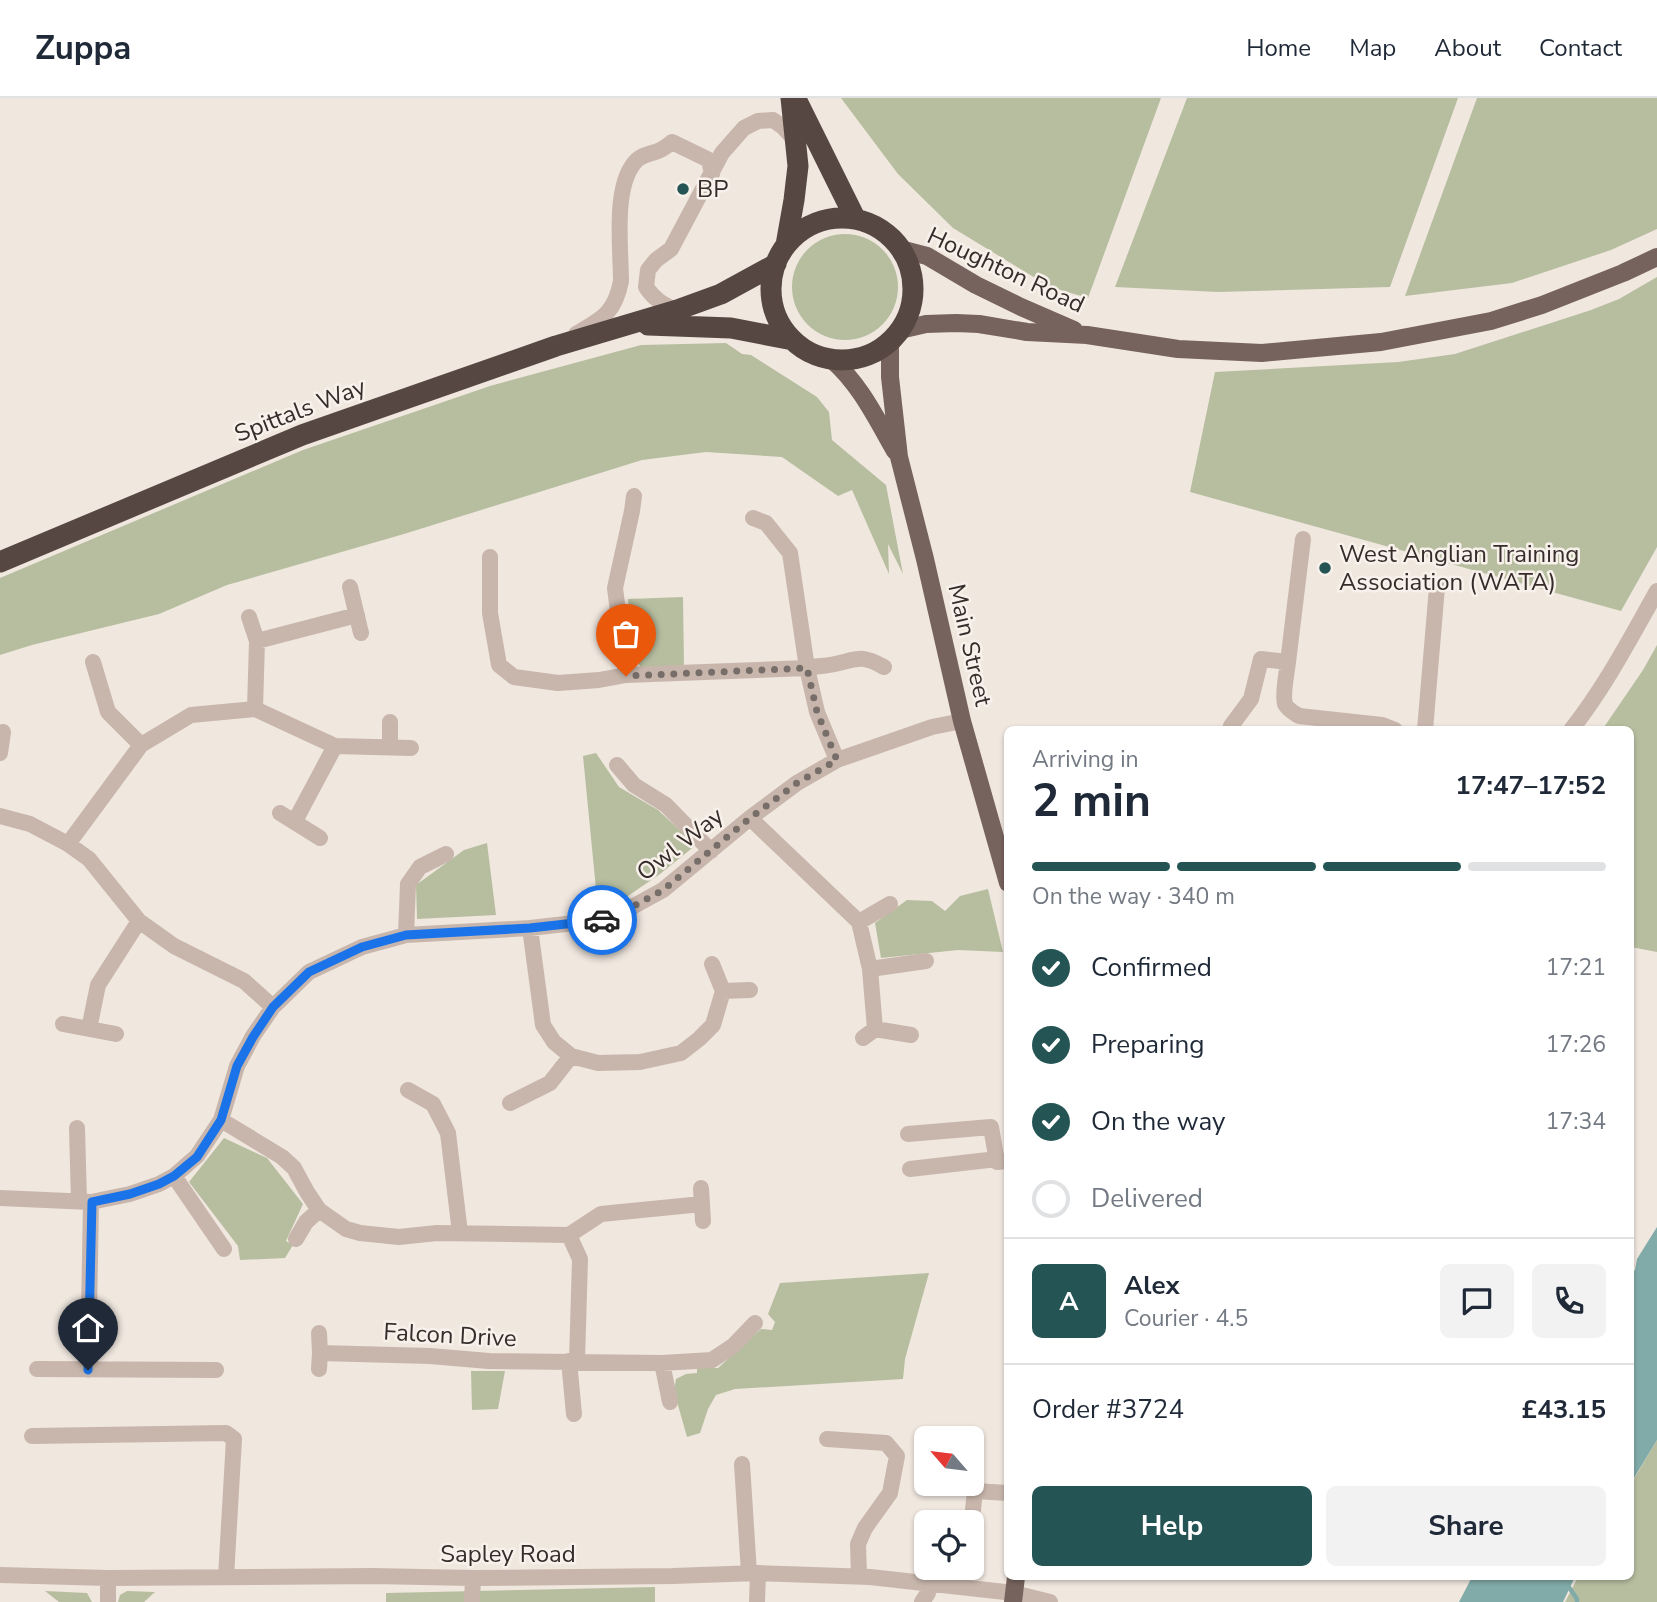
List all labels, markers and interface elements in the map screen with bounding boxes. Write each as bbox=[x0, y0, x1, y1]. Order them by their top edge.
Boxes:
text: Zuppa bbox=[35, 26, 131, 71]
text: Home bbox=[1246, 32, 1311, 64]
text: Map bbox=[1349, 32, 1396, 64]
text: About bbox=[1434, 32, 1501, 64]
text: Contact bbox=[1539, 32, 1622, 64]
place label: BP bbox=[697, 173, 728, 205]
marker: BP bbox=[675, 181, 691, 197]
street label: Houghton Road bbox=[922, 220, 1090, 320]
street label: Spittals Way bbox=[230, 370, 371, 450]
place label: West Anglian Training Association (WATA) bbox=[1339, 538, 1579, 598]
marker: West Anglian Training Association (WATA) bbox=[1317, 560, 1333, 576]
street label: Main Street bbox=[940, 581, 1000, 710]
pin bbox=[596, 604, 656, 676]
icon: bag bbox=[607, 615, 645, 653]
text: Arriving in bbox=[1032, 744, 1139, 775]
text: 17:47–17:52 bbox=[1455, 768, 1606, 803]
text: 2 min bbox=[1032, 769, 1151, 832]
street label: Owl Way bbox=[630, 800, 730, 888]
text: On the way · 340 m bbox=[1032, 881, 1235, 912]
courier bbox=[567, 885, 637, 955]
icon: car bbox=[583, 901, 621, 939]
icon: check bbox=[1032, 949, 1070, 987]
text: Confirmed bbox=[1091, 950, 1212, 985]
text: 17:21 bbox=[1546, 952, 1606, 983]
icon: check bbox=[1032, 1026, 1070, 1064]
text: Preparing bbox=[1091, 1027, 1204, 1062]
text: 17:26 bbox=[1546, 1029, 1606, 1060]
icon: check bbox=[1032, 1103, 1070, 1141]
text: On the way bbox=[1091, 1104, 1225, 1139]
text: 17:34 bbox=[1546, 1106, 1606, 1137]
text: Delivered bbox=[1091, 1181, 1203, 1216]
button: chat bbox=[1440, 1264, 1514, 1338]
button: phone bbox=[1532, 1264, 1606, 1338]
text: Alex bbox=[1124, 1268, 1180, 1303]
text: A bbox=[1059, 1284, 1079, 1319]
pin bbox=[58, 1298, 118, 1370]
text: Courier · 4.5 bbox=[1124, 1303, 1248, 1334]
icon: home bbox=[69, 1309, 107, 1347]
street label: Falcon Drive bbox=[383, 1316, 517, 1354]
text: Order #3724 bbox=[1032, 1392, 1184, 1427]
text: £43.15 bbox=[1522, 1392, 1606, 1427]
north arrow bbox=[914, 1426, 984, 1496]
map controls bbox=[914, 1426, 984, 1580]
button: Help bbox=[1032, 1486, 1312, 1566]
button: Share bbox=[1326, 1486, 1606, 1566]
button: locate bbox=[914, 1510, 984, 1580]
street label: Sapley Road bbox=[440, 1538, 576, 1570]

